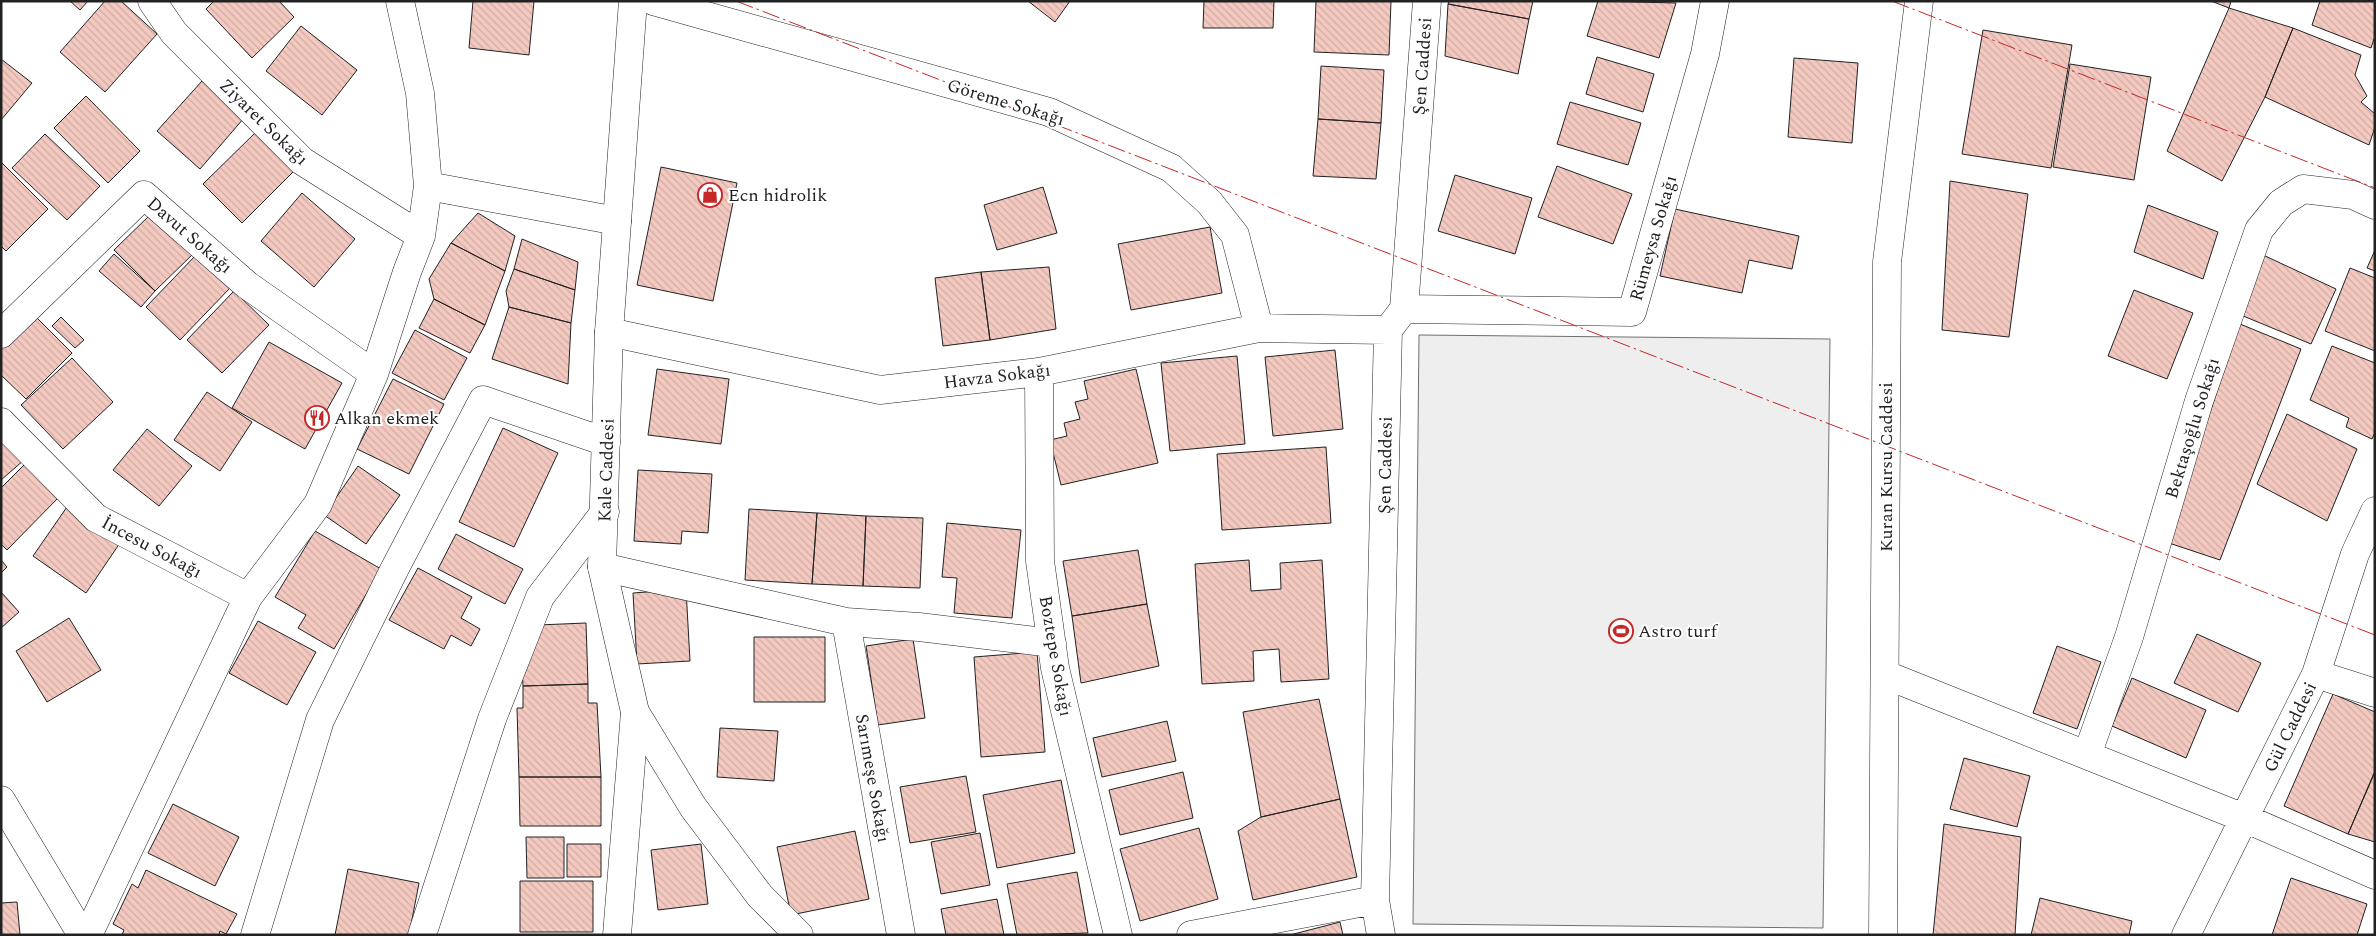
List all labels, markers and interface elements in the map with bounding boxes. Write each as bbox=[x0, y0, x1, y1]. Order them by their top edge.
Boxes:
street label: Şen Caddesi bbox=[1406, 16, 1439, 116]
street label: Göreme Sokağı bbox=[944, 72, 1068, 133]
street label: Ziyaret Sokağı bbox=[213, 73, 314, 172]
street label: Rümeysa Sokağı bbox=[1623, 172, 1684, 304]
shop icon: Ecn hidrolik bbox=[697, 182, 723, 208]
place label: Ecn hidrolik bbox=[728, 182, 827, 209]
street label: Davut Sokağı bbox=[141, 190, 239, 280]
street label: Bektaşoğlu Sokağı bbox=[2158, 354, 2227, 502]
street label: Havza Sokağı bbox=[942, 357, 1052, 396]
street label: Kuran Kursu Caddesi bbox=[1873, 382, 1900, 552]
restaurant icon: Alkan ekmek bbox=[304, 405, 330, 431]
place label: Alkan ekmek bbox=[334, 405, 439, 432]
street label: Şen Caddesi bbox=[1371, 416, 1400, 514]
street label: Kale Caddesi bbox=[591, 418, 622, 522]
street label: İncesu Sokağı bbox=[97, 510, 207, 585]
street label: Boztepe Sokağı bbox=[1032, 593, 1079, 719]
sports icon: Astro turf bbox=[1608, 618, 1634, 644]
place label: Astro turf bbox=[1638, 618, 1719, 645]
street label: Gül Caddesi bbox=[2257, 677, 2324, 777]
street label: Sarımeşe Sokağı bbox=[848, 712, 897, 845]

